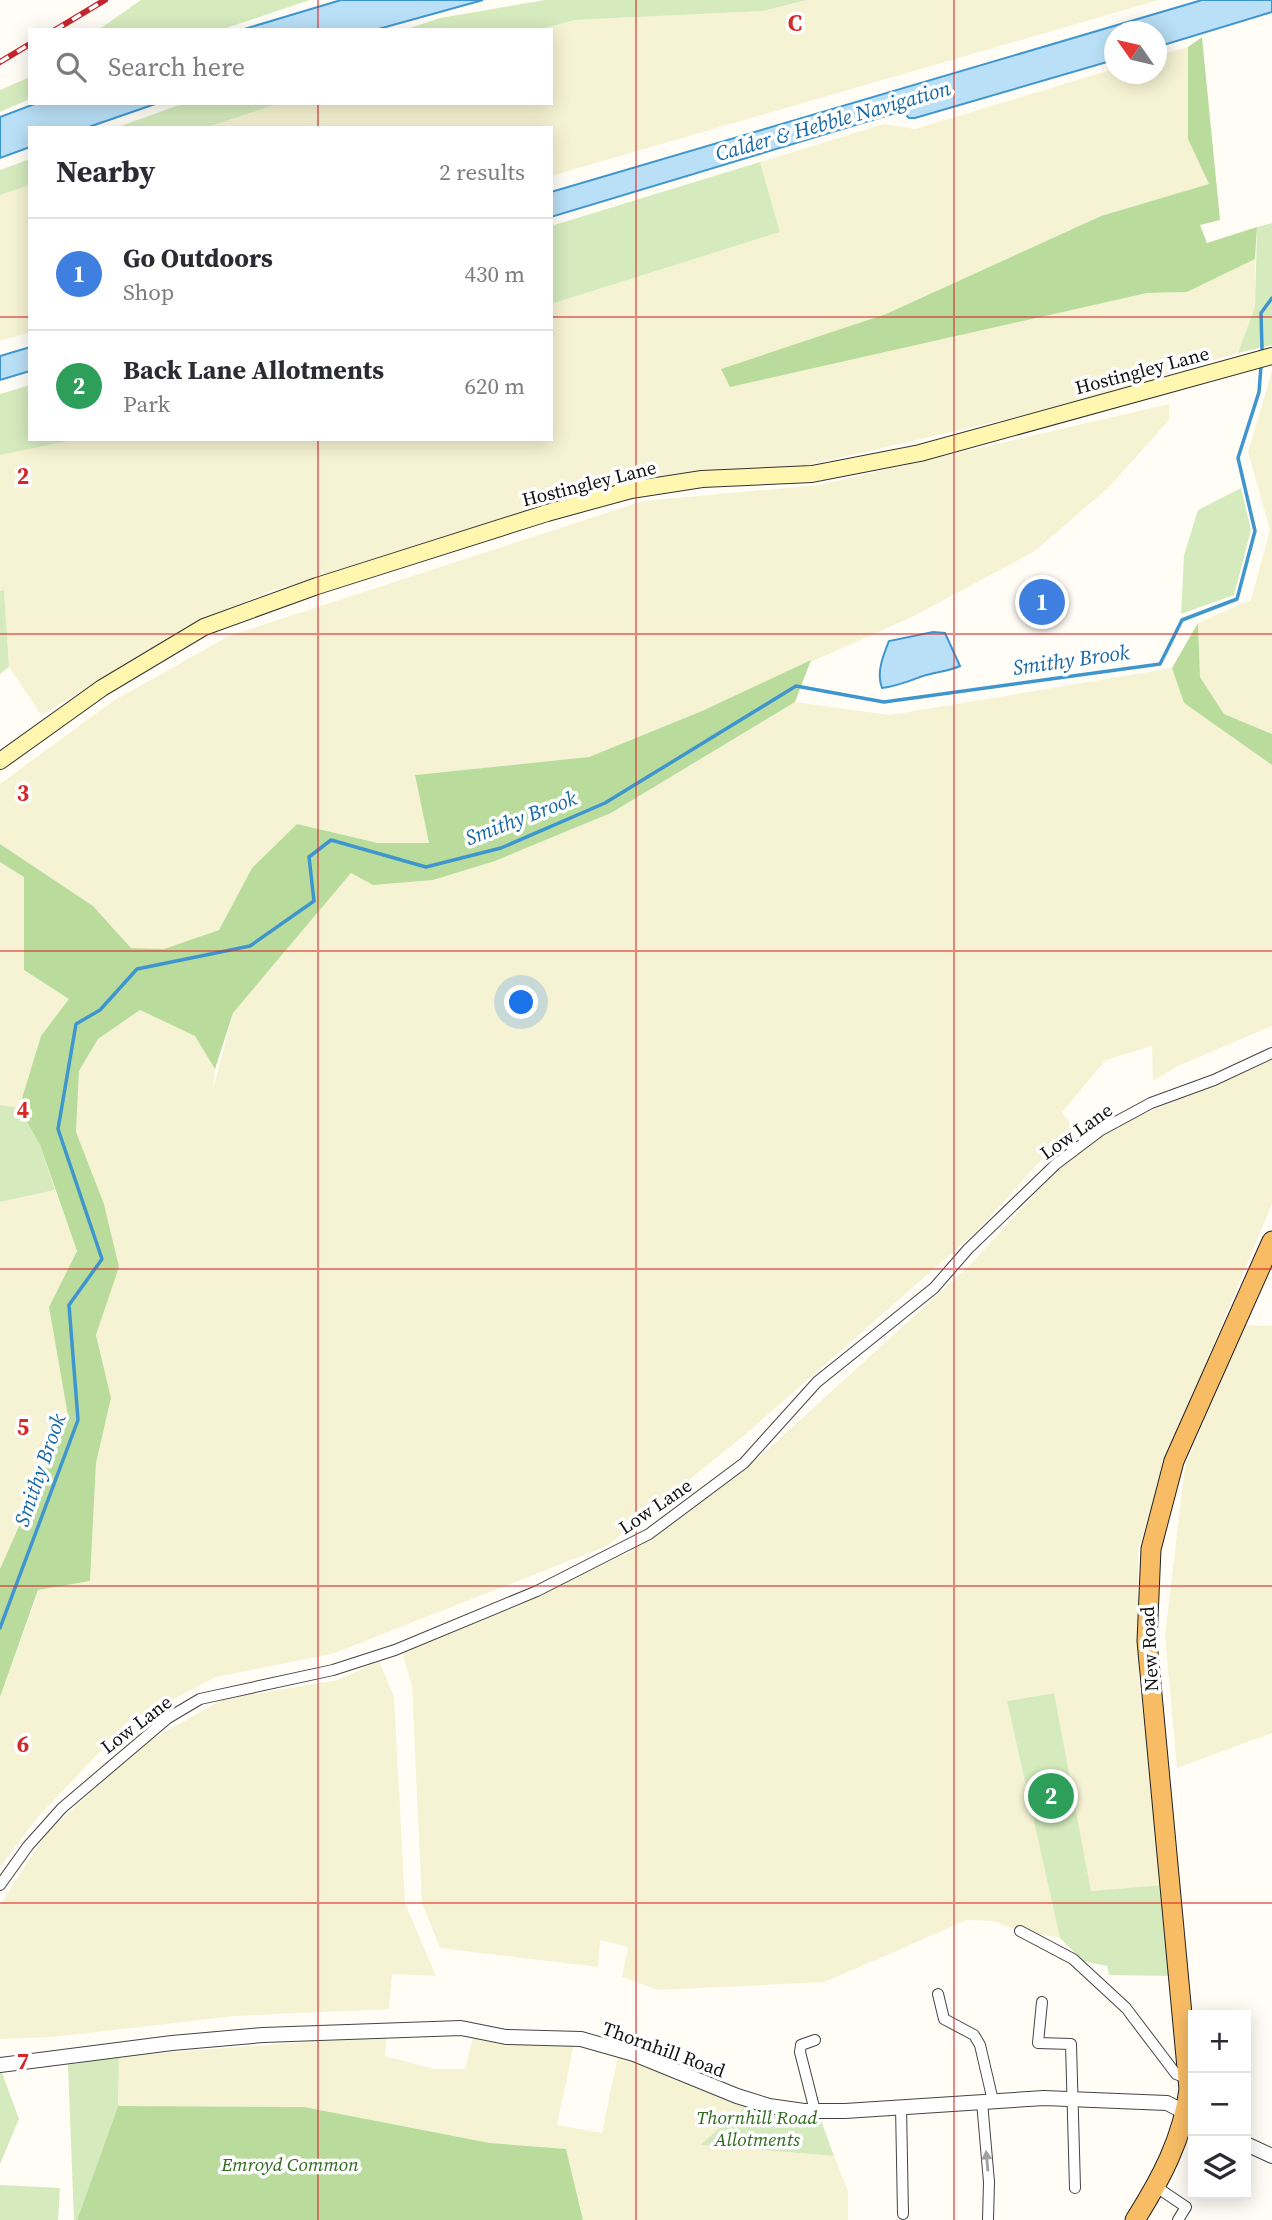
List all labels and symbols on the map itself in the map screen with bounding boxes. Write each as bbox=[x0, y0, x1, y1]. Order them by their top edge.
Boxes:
text: C bbox=[788, 7, 802, 39]
north arrow bbox=[1104, 21, 1167, 84]
water label: Calder & Hebble Navigation bbox=[712, 73, 954, 168]
street label: Hostingley Lane bbox=[1072, 340, 1212, 400]
street label: Hostingley Lane bbox=[519, 454, 659, 512]
text: 2 bbox=[17, 460, 29, 492]
pin: 1 bbox=[1019, 576, 1065, 628]
water label: Smithy Brook bbox=[1011, 637, 1131, 682]
text: 3 bbox=[17, 777, 29, 809]
water label: Smithy Brook bbox=[461, 783, 581, 852]
your location bbox=[504, 985, 538, 1019]
text: 4 bbox=[17, 1094, 29, 1126]
street label: Low Lane bbox=[1035, 1097, 1117, 1165]
water label: Smithy Brook bbox=[7, 1410, 72, 1530]
text: 5 bbox=[17, 1411, 29, 1443]
street label: Low Lane bbox=[613, 1472, 697, 1540]
street label: New Road bbox=[1134, 1606, 1164, 1692]
street label: Low Lane bbox=[95, 1689, 177, 1759]
text: 6 bbox=[17, 1728, 29, 1760]
pin: 2 bbox=[1028, 1770, 1074, 1822]
street label: Thornhill Road bbox=[599, 2015, 729, 2083]
text: 7 bbox=[17, 2045, 29, 2077]
park label: Thornhill Road Allotments bbox=[696, 2104, 818, 2152]
one-way arrow bbox=[981, 2150, 992, 2172]
park label: Emroyd Common bbox=[220, 2151, 359, 2177]

